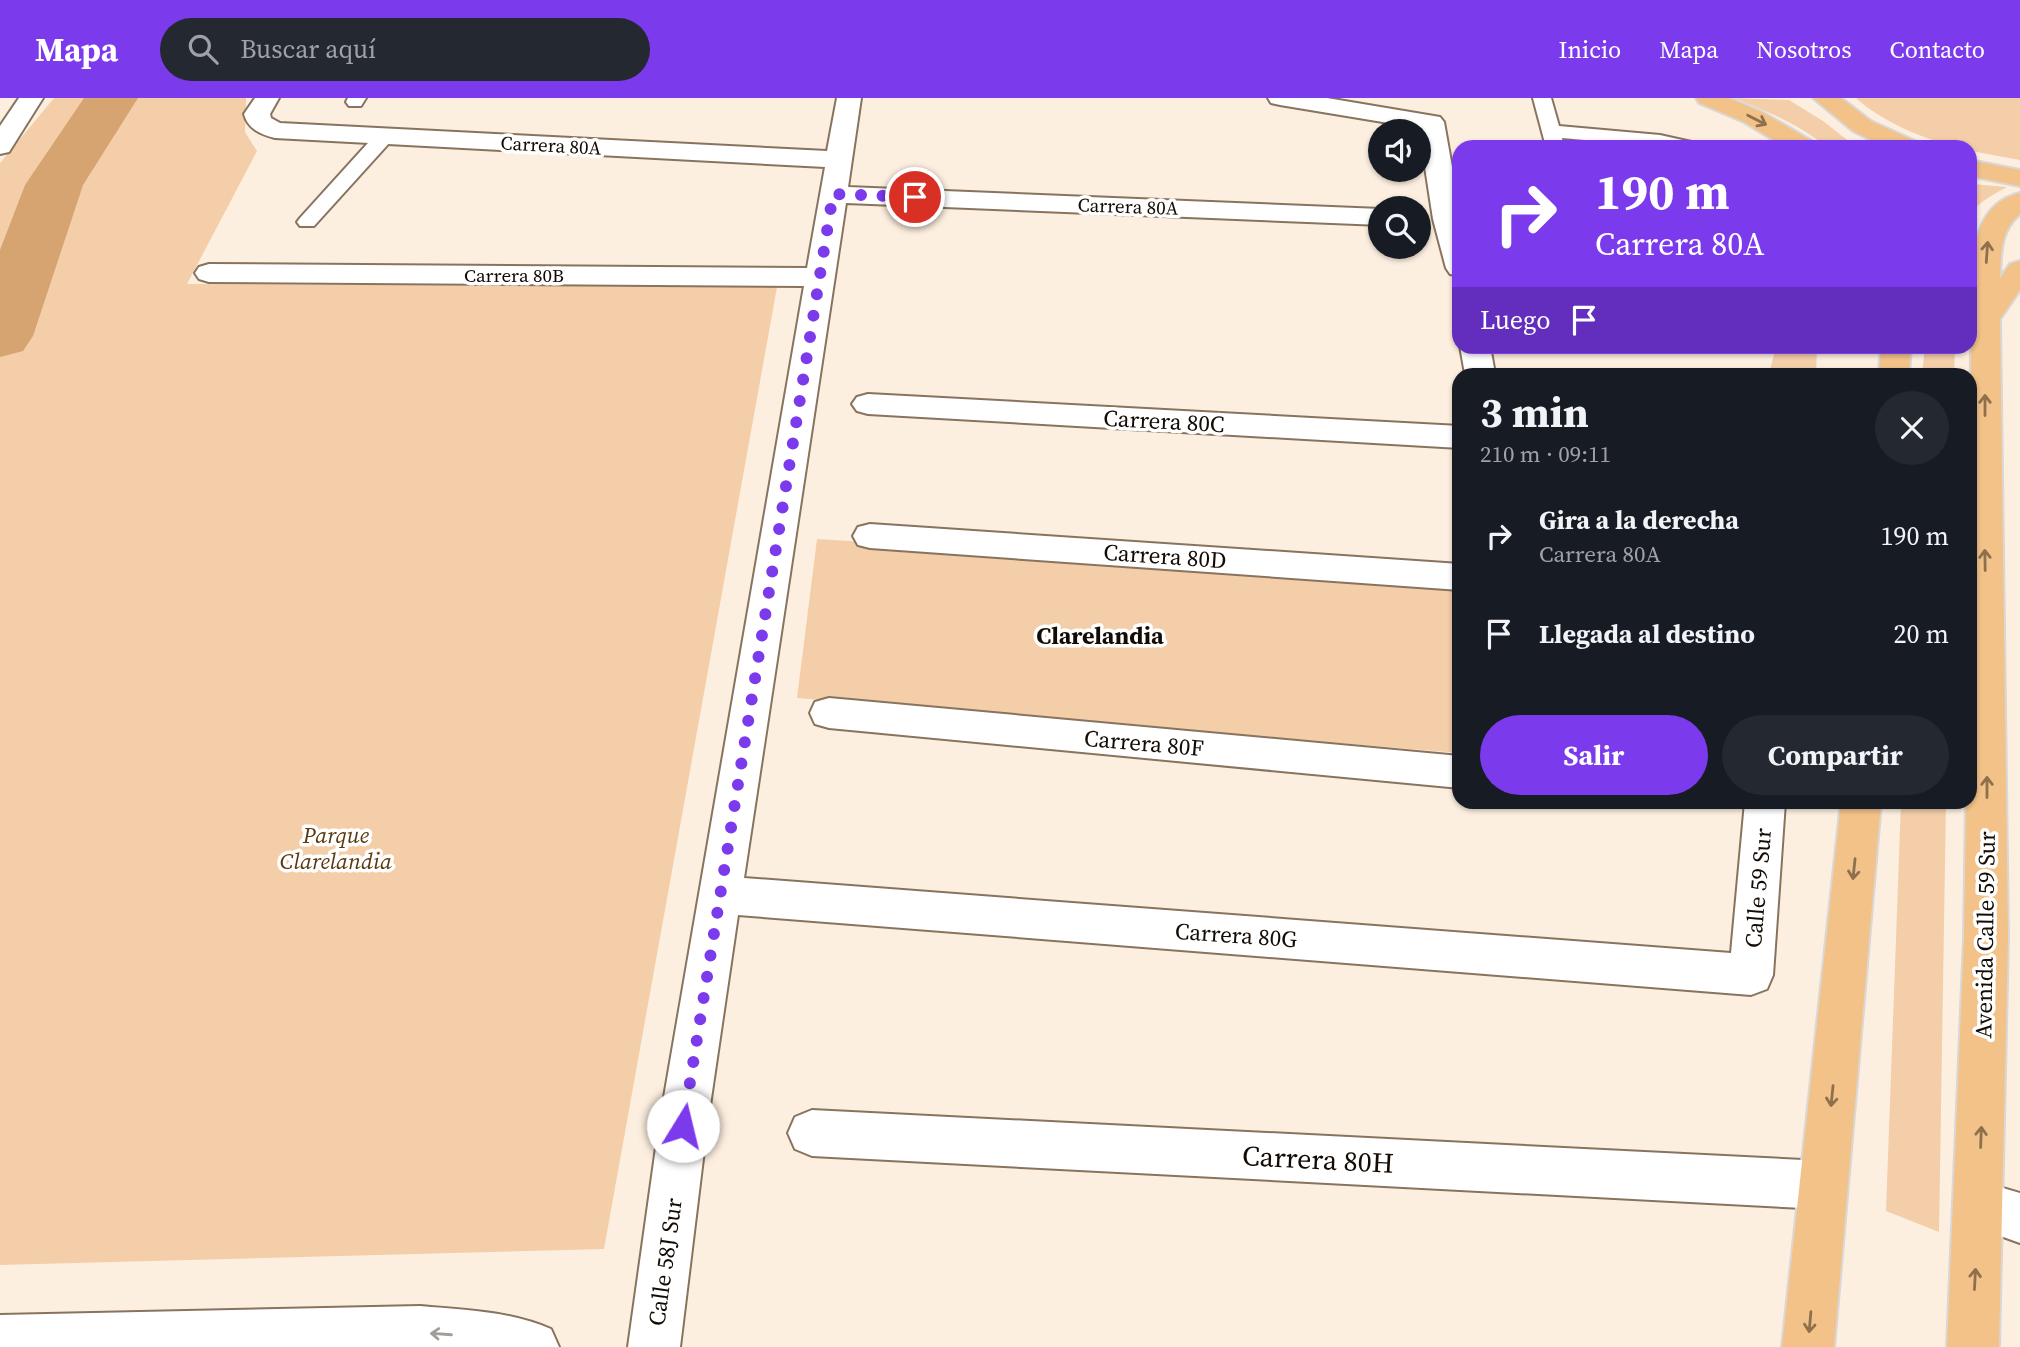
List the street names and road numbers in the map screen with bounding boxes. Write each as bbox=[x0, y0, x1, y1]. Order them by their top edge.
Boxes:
street label: Carrera 80A bbox=[500, 129, 602, 161]
street label: Carrera 80A bbox=[1077, 191, 1179, 221]
street label: Carrera 80B bbox=[464, 262, 564, 288]
street label: Carrera 80C bbox=[1103, 402, 1225, 440]
street label: Carrera 80D bbox=[1103, 536, 1227, 576]
street label: Carrera 80F bbox=[1083, 722, 1205, 764]
street label: Calle 59 Sur bbox=[1737, 827, 1779, 949]
street label: Avenida Calle 59 Sur bbox=[1967, 831, 2003, 1039]
street label: Carrera 80G bbox=[1174, 915, 1298, 955]
street label: Carrera 80H bbox=[1241, 1136, 1395, 1182]
street label: Calle 58J Sur bbox=[640, 1196, 690, 1328]

